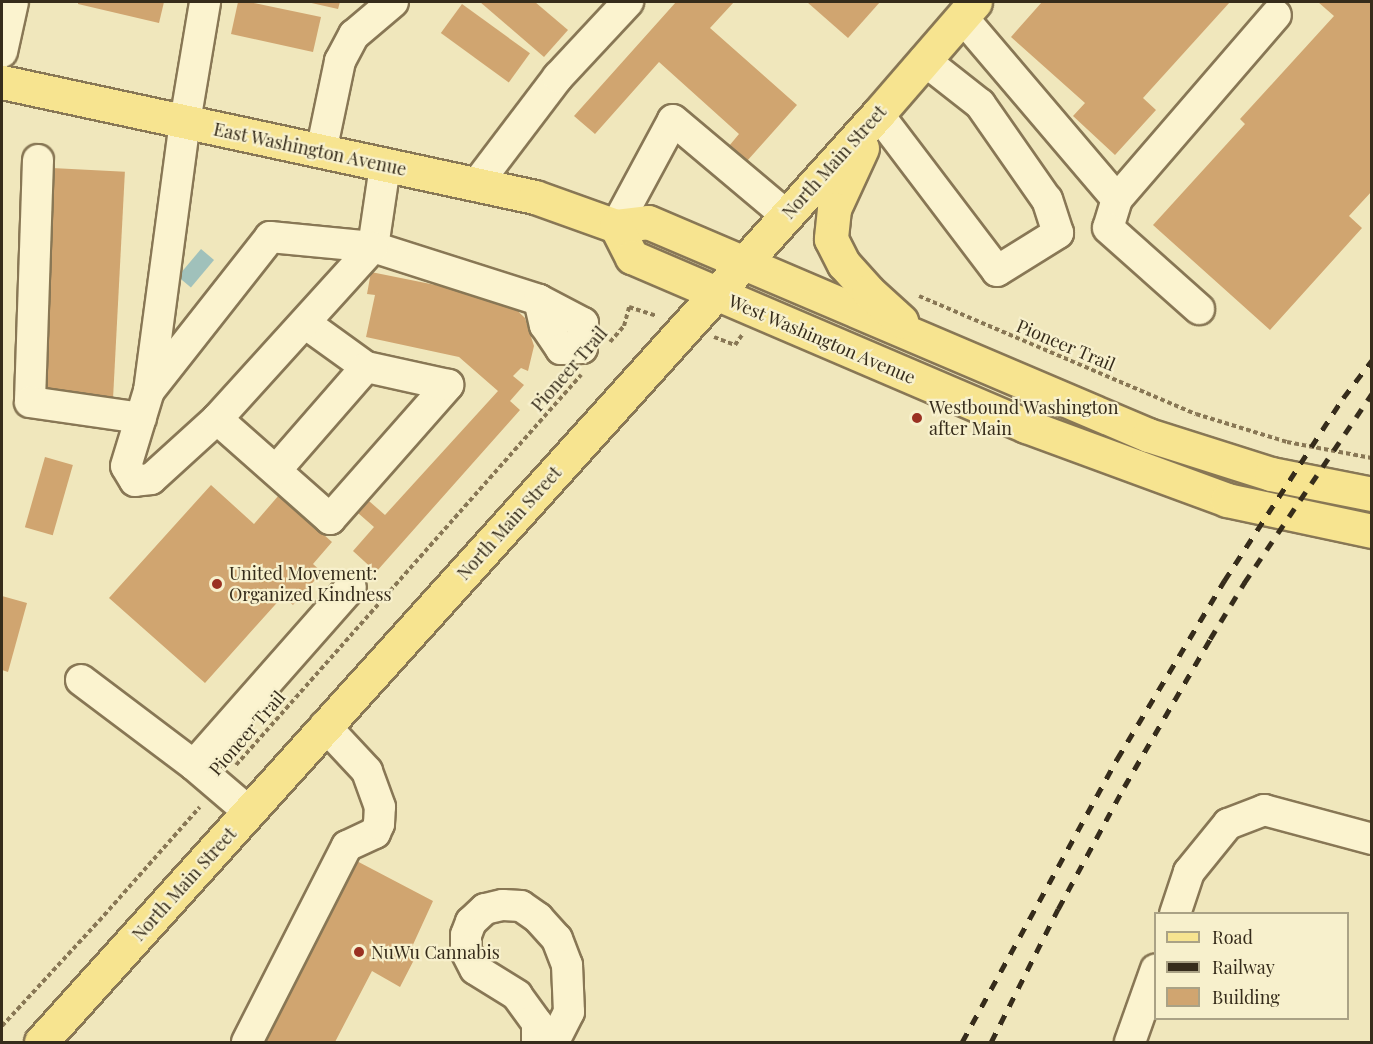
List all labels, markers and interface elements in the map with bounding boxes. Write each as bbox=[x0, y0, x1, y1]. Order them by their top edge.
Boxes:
street label: North Main Street bbox=[777, 101, 891, 223]
street label: East Washington Avenue bbox=[211, 118, 409, 180]
street label: West Washington Avenue bbox=[725, 290, 919, 388]
street label: Pioneer Trail bbox=[1013, 314, 1119, 376]
street label: Pioneer Trail bbox=[526, 322, 612, 416]
place label: Westbound Washington after Main bbox=[929, 397, 1119, 440]
marker: Westbound Washington after Main bbox=[910, 411, 924, 425]
street label: North Main Street bbox=[452, 462, 566, 584]
place label: United Movement: Organized Kindness bbox=[229, 563, 391, 606]
marker: United Movement: Organized Kindness bbox=[210, 577, 224, 591]
street label: Pioneer Trail bbox=[204, 686, 290, 780]
street label: North Main Street bbox=[127, 823, 241, 945]
legend bbox=[1154, 912, 1349, 1020]
text: Road bbox=[1212, 925, 1253, 949]
place label: NuWu Cannabis bbox=[371, 941, 500, 963]
marker: NuWu Cannabis bbox=[352, 945, 366, 959]
text: Railway bbox=[1212, 955, 1275, 979]
text: Building bbox=[1212, 985, 1280, 1009]

